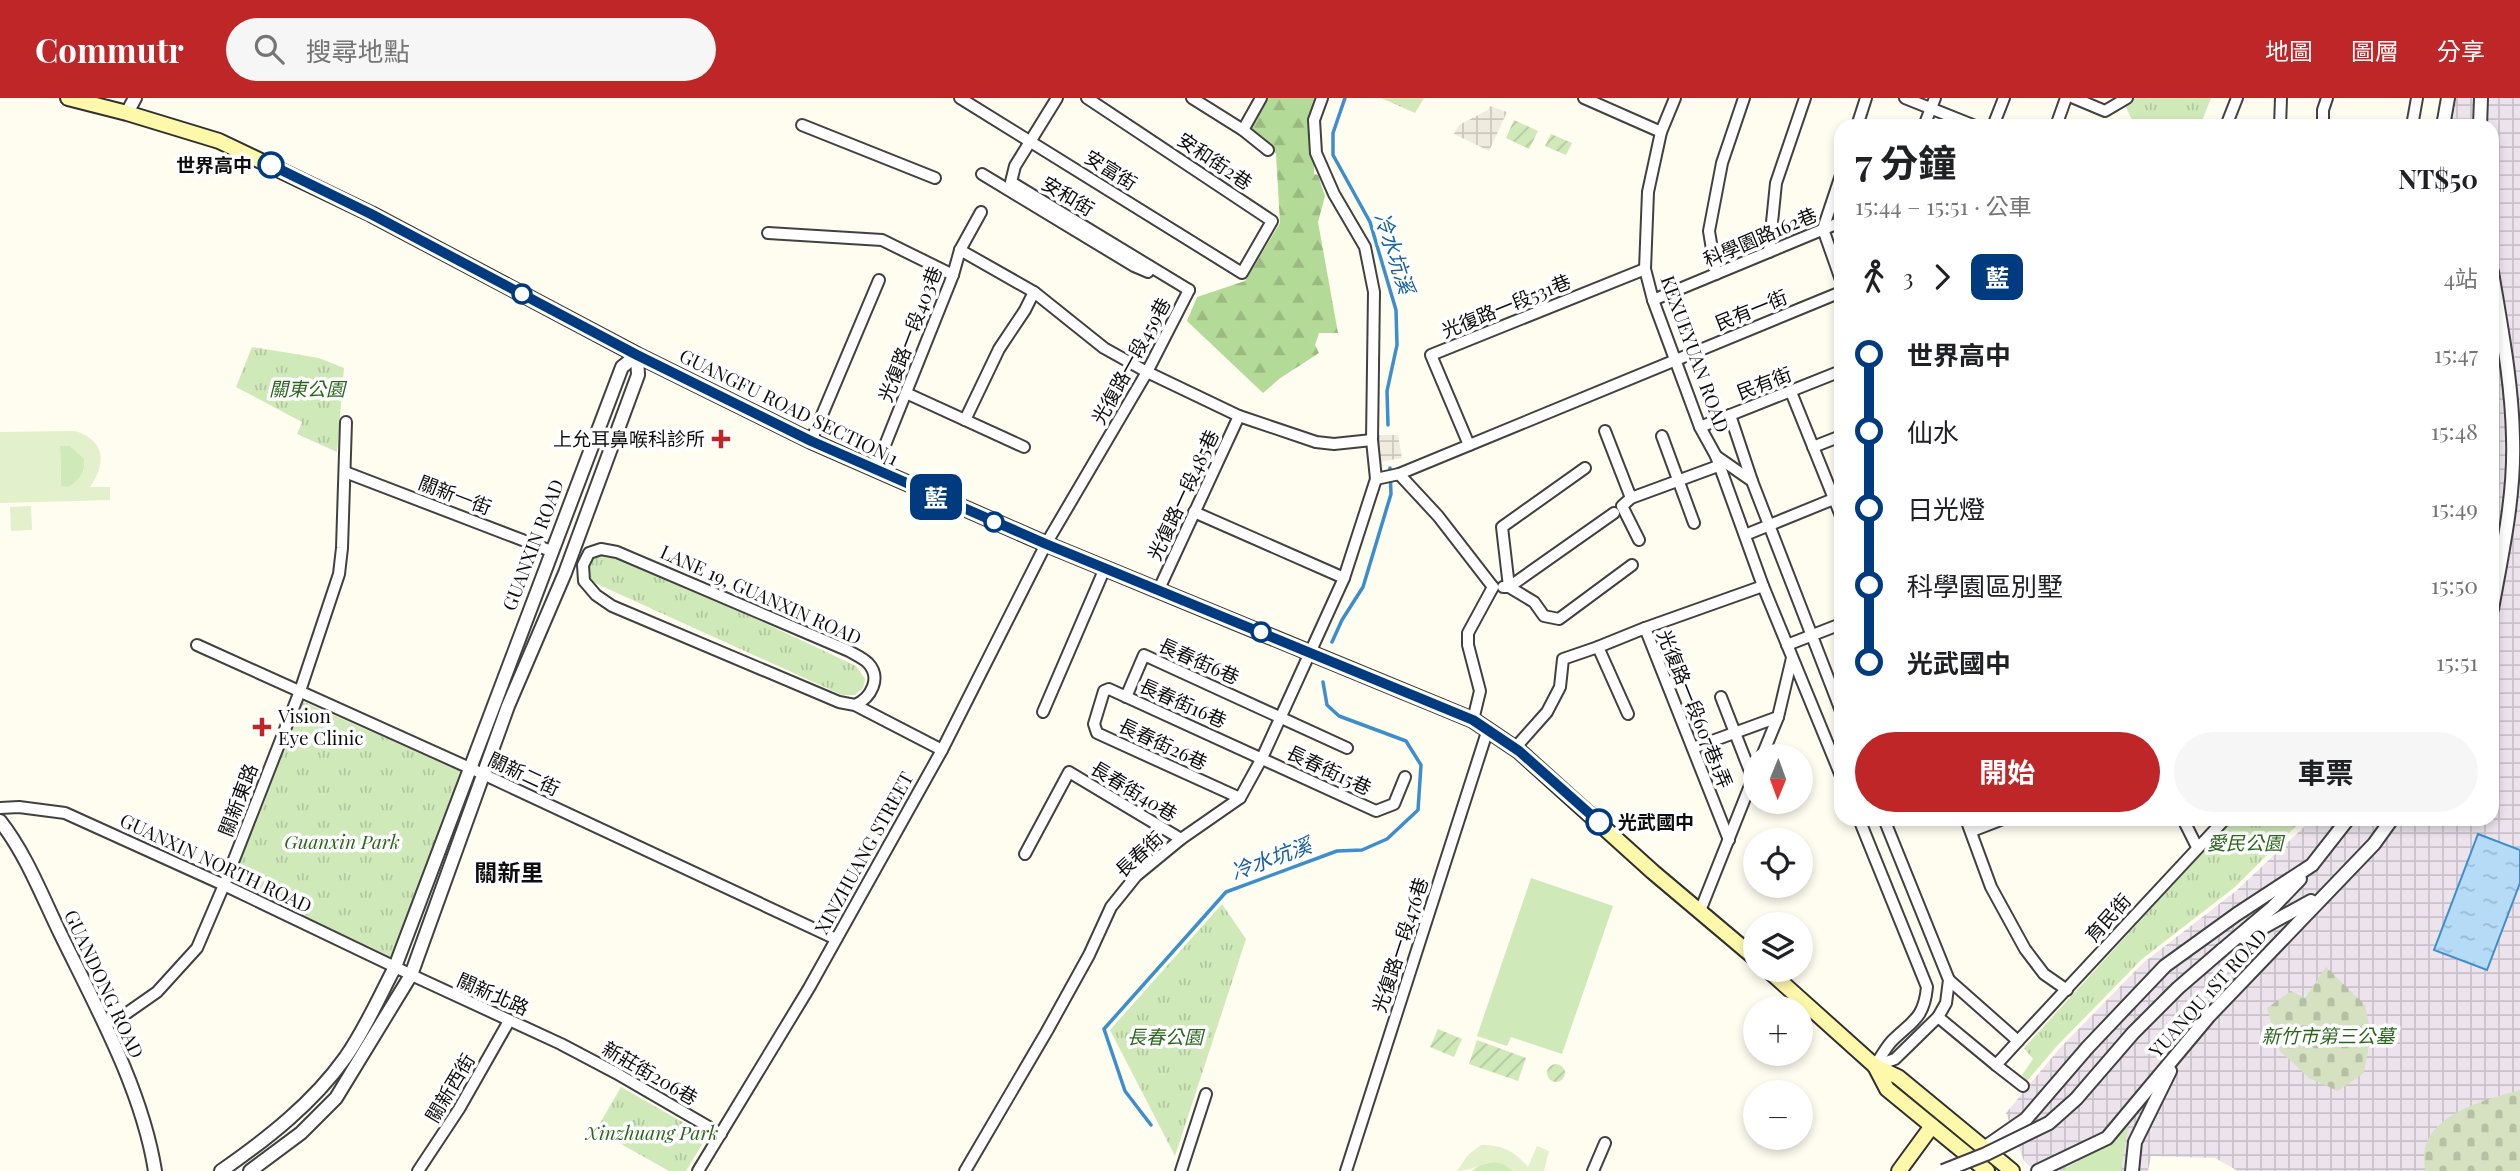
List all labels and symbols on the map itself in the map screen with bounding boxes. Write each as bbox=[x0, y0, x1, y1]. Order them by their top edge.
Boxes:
street label: 安和街2巷 bbox=[1173, 126, 1258, 195]
street label: 安富街 bbox=[1080, 143, 1143, 195]
place label: 世界高中 bbox=[176, 151, 252, 177]
marker: 世界高中 bbox=[258, 152, 284, 178]
street label: 安和街 bbox=[1037, 169, 1100, 221]
street label: 科學園路162巷 bbox=[1699, 200, 1820, 272]
water label: 冷水坑溪 bbox=[1370, 208, 1423, 300]
street label: 光復路一段403巷 bbox=[871, 262, 947, 405]
street label: 光復路一段531巷 bbox=[1437, 267, 1574, 343]
street label: KEXUEYUAN ROAD bbox=[1655, 271, 1736, 436]
street label: 民有一街 bbox=[1711, 283, 1791, 335]
unlabelled marker bbox=[512, 284, 532, 304]
street label: 光復路一段459巷 bbox=[1085, 293, 1176, 428]
street label: GUANGFU ROAD SECTION 1 bbox=[676, 342, 903, 471]
street label: 民有街 bbox=[1732, 360, 1795, 404]
park label: 關東公園 bbox=[269, 375, 348, 401]
place label: 上允耳鼻喉科診所 bbox=[553, 425, 705, 451]
street label: 光復路一段485巷 bbox=[1140, 425, 1224, 564]
marker: 上允耳鼻喉科診所 bbox=[711, 429, 731, 449]
street label: 關新一街 bbox=[415, 468, 496, 520]
line badge: 藍 bbox=[913, 474, 959, 520]
street label: GUANXIN ROAD bbox=[495, 475, 569, 614]
unlabelled marker bbox=[984, 512, 1004, 532]
street label: LANE 19, GUANXIN ROAD bbox=[657, 538, 866, 650]
unlabelled marker bbox=[1251, 622, 1271, 642]
street label: 光復路一段607巷1弄 bbox=[1652, 625, 1740, 792]
street label: 長春街6巷 bbox=[1155, 631, 1244, 689]
street label: 長春街16巷 bbox=[1136, 671, 1231, 733]
place label: Vision Eye Clinic bbox=[277, 702, 364, 750]
street label: 長春街26巷 bbox=[1115, 711, 1212, 775]
marker: Vision Eye Clinic bbox=[252, 717, 272, 737]
street label: 長春街15巷 bbox=[1283, 738, 1376, 800]
north arrow bbox=[1743, 744, 1813, 814]
street label: 關新二街 bbox=[484, 745, 564, 801]
street label: 長春街40巷 bbox=[1086, 754, 1183, 826]
street label: 關新東路 bbox=[211, 759, 263, 840]
street label: XINZHUANG STREET bbox=[808, 766, 919, 939]
street label: GUANXIN NORTH ROAD bbox=[116, 806, 317, 918]
place label: 光武國中 bbox=[1618, 808, 1694, 834]
marker: 光武國中 bbox=[1586, 809, 1612, 835]
street label: 長春街 bbox=[1109, 824, 1168, 882]
park label: Guanxin Park bbox=[284, 828, 400, 854]
water label: 冷水坑溪 bbox=[1226, 829, 1317, 885]
park label: 愛民公園 bbox=[2207, 829, 2286, 855]
district label: 關新里 bbox=[475, 856, 544, 887]
street label: 光復路一段476巷 bbox=[1365, 874, 1433, 1016]
street label: 育民街 bbox=[2079, 887, 2136, 947]
street label: GUANDONG ROAD bbox=[59, 905, 151, 1062]
street label: YUANQU 1ST ROAD bbox=[2142, 922, 2272, 1063]
street label: 關新北路 bbox=[453, 966, 533, 1020]
park label: 新竹市第三公墓 bbox=[2261, 1022, 2397, 1048]
park label: 長春公園 bbox=[1127, 1023, 1206, 1049]
street label: 新莊街206巷 bbox=[598, 1034, 703, 1110]
street label: 關新西街 bbox=[418, 1048, 480, 1127]
park label: Xinzhuang Park bbox=[585, 1119, 719, 1145]

